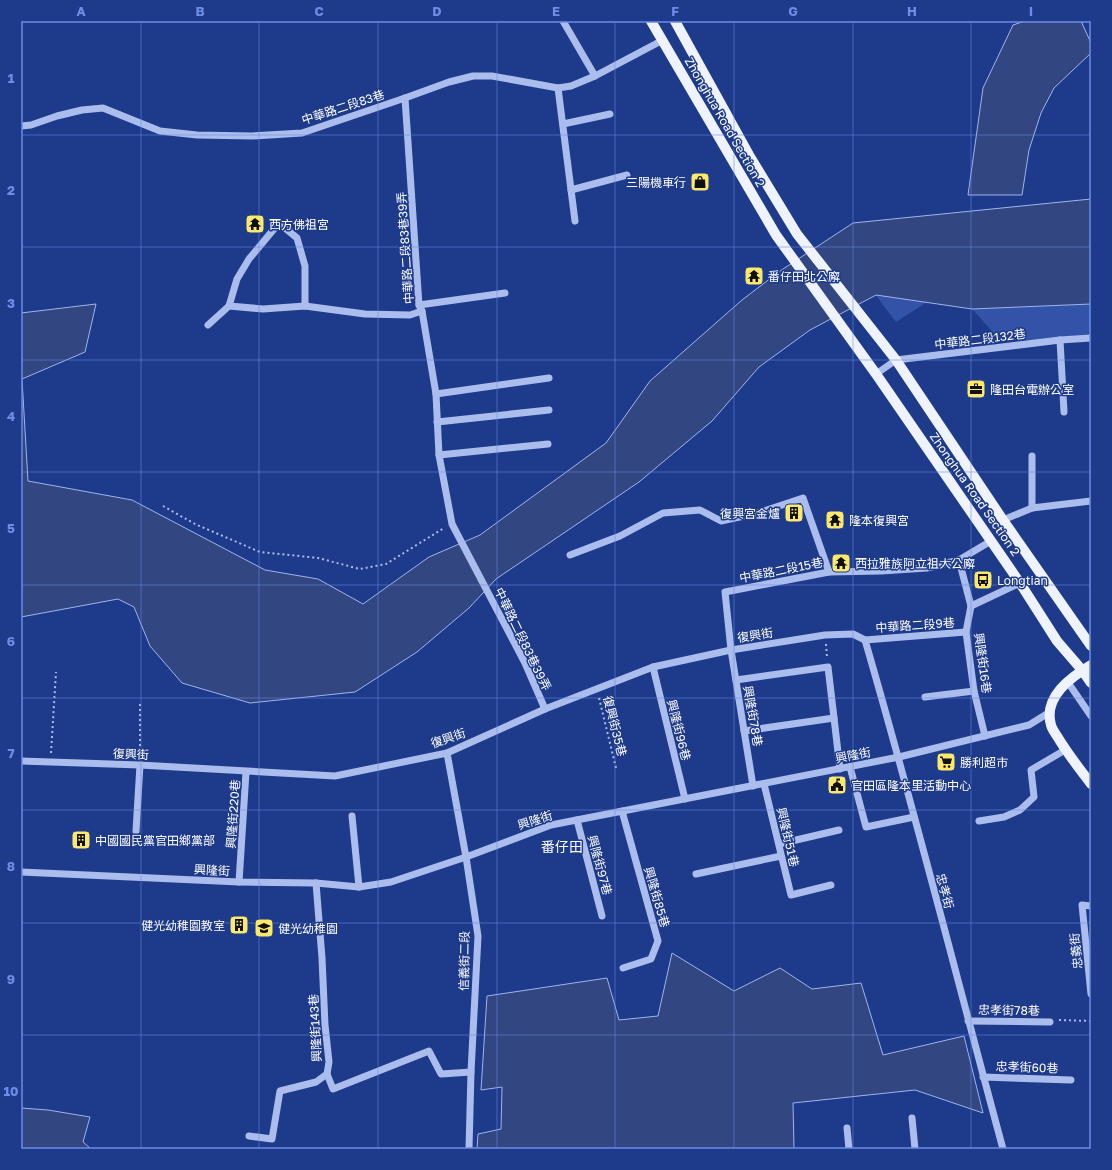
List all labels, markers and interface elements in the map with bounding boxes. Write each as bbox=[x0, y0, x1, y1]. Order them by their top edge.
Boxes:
text: A bbox=[76, 3, 86, 19]
text: B bbox=[195, 3, 205, 19]
text: C bbox=[314, 3, 324, 19]
text: D bbox=[432, 3, 442, 19]
text: E bbox=[552, 3, 560, 19]
text: F bbox=[671, 3, 679, 19]
text: G bbox=[788, 3, 798, 19]
text: H bbox=[907, 3, 917, 19]
text: I bbox=[1029, 3, 1033, 19]
street label: Zhonghua Road Section 2 bbox=[682, 55, 768, 189]
text: 1 bbox=[8, 70, 15, 86]
street label: 中華路二段83巷 bbox=[300, 87, 386, 127]
shop icon: 三陽機車行 bbox=[689, 171, 711, 193]
place label: 三陽機車行 bbox=[626, 175, 686, 190]
text: 2 bbox=[7, 182, 15, 198]
street label: 中華路二段83巷39弄 bbox=[394, 191, 416, 305]
temple icon: 西方佛祖宮 bbox=[244, 213, 266, 235]
place label: 西方佛祖宮 bbox=[269, 217, 329, 232]
temple icon: 番仔田北公廨 bbox=[743, 265, 765, 287]
place label: 番仔田北公廨 bbox=[768, 269, 840, 284]
text: 3 bbox=[7, 295, 15, 311]
street label: 中華路二段132巷 bbox=[934, 326, 1026, 352]
office icon: 隆田台電辦公室 bbox=[965, 378, 987, 400]
place label: 隆田台電辦公室 bbox=[990, 382, 1074, 397]
text: 4 bbox=[7, 408, 15, 424]
street label: Zhonghua Road Section 2 bbox=[927, 429, 1023, 559]
building icon: 復興宮金爐 bbox=[783, 502, 805, 524]
place label: 復興宮金爐 bbox=[720, 506, 780, 521]
temple icon: 隆本復興宮 bbox=[824, 509, 846, 531]
place label: 隆本復興宮 bbox=[849, 513, 909, 528]
text: 5 bbox=[7, 520, 15, 536]
temple icon: 西拉雅族阿立祖大公廨 bbox=[830, 552, 852, 574]
street label: 中華路二段15巷 bbox=[738, 555, 824, 585]
place label: 西拉雅族阿立祖大公廨 bbox=[855, 556, 975, 571]
bus stop icon: Longtian bbox=[972, 569, 994, 591]
place label: Longtian bbox=[997, 573, 1048, 588]
street label: 中華路二段83巷39弄 bbox=[492, 585, 554, 693]
street label: 中華路二段9巷 bbox=[875, 615, 955, 635]
street label: 復興街 bbox=[736, 625, 774, 645]
street label: 興隆街16巷 bbox=[971, 632, 995, 694]
text: 6 bbox=[7, 633, 15, 649]
street label: 興隆街78巷 bbox=[740, 684, 766, 748]
street label: 復興街35巷 bbox=[600, 694, 630, 758]
street label: 興隆街96巷 bbox=[664, 698, 694, 762]
street label: 復興街 bbox=[429, 725, 467, 751]
street label: 興隆街 bbox=[834, 744, 872, 766]
text: 7 bbox=[7, 745, 15, 761]
street label: 復興街 bbox=[113, 746, 149, 762]
supermarket icon: 勝利超市 bbox=[935, 751, 957, 773]
place label: 勝利超市 bbox=[960, 755, 1008, 770]
public building icon: 官田區隆本里活動中心 bbox=[826, 774, 848, 796]
place label: 官田區隆本里活動中心 bbox=[851, 778, 971, 793]
street label: 興隆街220巷 bbox=[223, 779, 243, 849]
street label: 興隆街51巷 bbox=[774, 806, 802, 868]
street label: 興隆街 bbox=[516, 807, 554, 833]
building icon: 中國國民黨官田鄉黨部 bbox=[70, 829, 92, 851]
place label: 中國國民黨官田鄉黨部 bbox=[95, 833, 215, 848]
street label: 興隆街97巷 bbox=[585, 833, 615, 897]
district label: 番仔田 bbox=[541, 838, 583, 855]
text: 8 bbox=[7, 858, 15, 874]
street label: 興隆街 bbox=[194, 862, 230, 878]
street label: 興隆街85巷 bbox=[641, 865, 673, 929]
street label: 忠孝街 bbox=[933, 872, 957, 910]
building icon: 健光幼稚園教室 bbox=[228, 914, 250, 936]
school or university icon: 健光幼稚園 bbox=[253, 917, 275, 939]
place label: 健光幼稚園教室 bbox=[141, 918, 225, 933]
place label: 健光幼稚園 bbox=[278, 921, 338, 936]
street label: 信義街二段 bbox=[456, 931, 472, 991]
street label: 忠義街 bbox=[1067, 932, 1085, 970]
text: 9 bbox=[7, 971, 15, 987]
street label: 興隆街143巷 bbox=[306, 994, 324, 1062]
street label: 忠孝街78巷 bbox=[978, 1002, 1040, 1018]
street label: 忠孝街60巷 bbox=[995, 1058, 1059, 1076]
text: 10 bbox=[3, 1083, 19, 1099]

